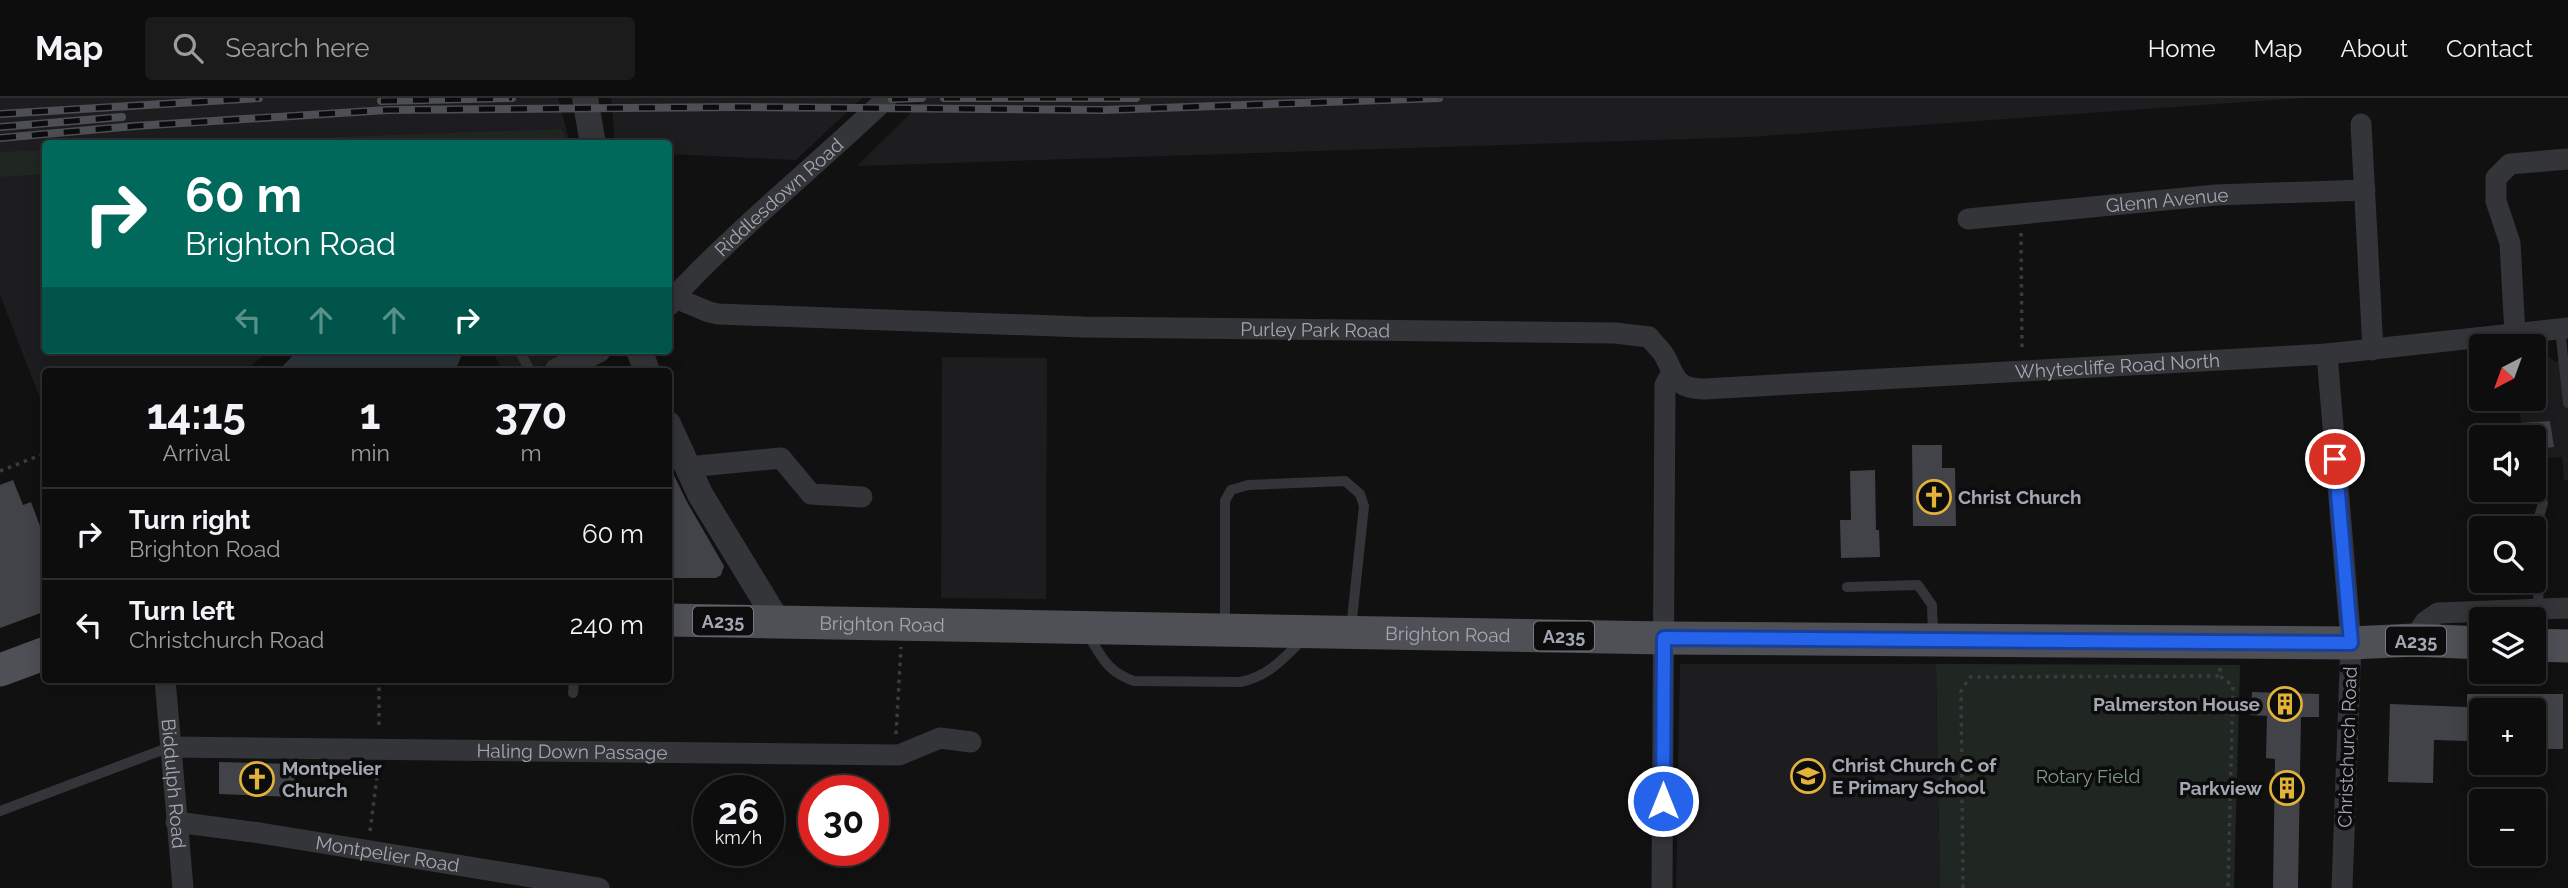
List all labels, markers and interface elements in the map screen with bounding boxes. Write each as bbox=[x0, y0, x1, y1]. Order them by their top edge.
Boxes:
search box bbox=[145, 17, 635, 80]
text: Map bbox=[35, 29, 103, 68]
icon: search bbox=[169, 29, 207, 67]
text: Search here bbox=[225, 33, 370, 63]
text: Home bbox=[2148, 34, 2216, 63]
text: Map bbox=[2254, 34, 2302, 63]
text: About bbox=[2340, 34, 2408, 63]
text: Contact bbox=[2446, 34, 2533, 63]
street label: Riddlesdown Road bbox=[710, 133, 847, 261]
text: 60 m bbox=[185, 166, 302, 223]
icon: right bbox=[70, 168, 161, 259]
street label: Glenn Avenue bbox=[2105, 184, 2229, 217]
text: Brighton Road bbox=[185, 225, 396, 262]
icon: left bbox=[229, 301, 267, 339]
icon: ahead bbox=[302, 301, 340, 339]
icon: ahead bbox=[375, 301, 413, 339]
icon: right bbox=[448, 301, 486, 339]
street label: Purley Park Road bbox=[1240, 318, 1390, 341]
north arrow bbox=[2469, 334, 2546, 411]
map controls bbox=[2469, 334, 2546, 866]
street label: Whytecliffe Road North bbox=[2014, 349, 2221, 383]
text: 14:15 bbox=[147, 390, 246, 439]
text: 1 bbox=[360, 390, 381, 439]
text: 370 bbox=[495, 390, 567, 439]
button: sound bbox=[2469, 425, 2546, 502]
pin bbox=[2305, 429, 2365, 489]
text: Arrival bbox=[162, 439, 230, 466]
text: min bbox=[350, 439, 390, 466]
text: m bbox=[520, 439, 542, 466]
icon: arrive bbox=[2316, 440, 2354, 478]
church icon: Christ Church bbox=[1915, 478, 1953, 516]
place label: Christ Church bbox=[1958, 486, 2082, 508]
text: Turn right bbox=[129, 505, 250, 535]
icon: right bbox=[70, 515, 108, 553]
button: search bbox=[2469, 516, 2546, 593]
text: 60 m bbox=[582, 519, 644, 549]
text: Brighton Road bbox=[129, 535, 281, 562]
text: Turn left bbox=[129, 596, 235, 626]
icon: left bbox=[70, 606, 108, 644]
road number: A235 bbox=[693, 606, 753, 636]
button: layers bbox=[2469, 607, 2546, 684]
text: 240 m bbox=[570, 610, 644, 640]
street label: Brighton Road bbox=[819, 612, 945, 636]
street label: Brighton Road bbox=[1385, 622, 1511, 646]
road number: A235 bbox=[1534, 622, 1594, 650]
text: Christchurch Road bbox=[129, 626, 324, 653]
road number: A235 bbox=[2386, 626, 2446, 656]
street label: Christchurch Road bbox=[2333, 666, 2361, 828]
building icon: Palmerston House bbox=[2266, 685, 2304, 723]
place label: Palmerston House bbox=[2093, 693, 2260, 715]
button: + bbox=[2469, 698, 2546, 775]
street label: Biddulph Road bbox=[157, 718, 191, 849]
street label: Haling Down Passage bbox=[476, 739, 668, 763]
place label: Christ Church C of E Primary School bbox=[1832, 754, 1997, 798]
place label: Montpelier Church bbox=[282, 757, 382, 801]
school or university icon: Christ Church C of E Primary School bbox=[1789, 757, 1827, 795]
church icon: Montpelier Church bbox=[238, 760, 276, 798]
position arrow bbox=[1626, 764, 1700, 838]
park label: Rotary Field bbox=[2036, 765, 2140, 787]
building icon: Parkview bbox=[2268, 769, 2306, 807]
speed limit sign: 30 bbox=[798, 775, 889, 866]
place label: Parkview bbox=[2179, 777, 2262, 799]
button: − bbox=[2469, 789, 2546, 866]
text: 26 bbox=[718, 791, 759, 832]
text: km/h bbox=[715, 827, 762, 848]
street label: Montpelier Road bbox=[314, 831, 461, 876]

